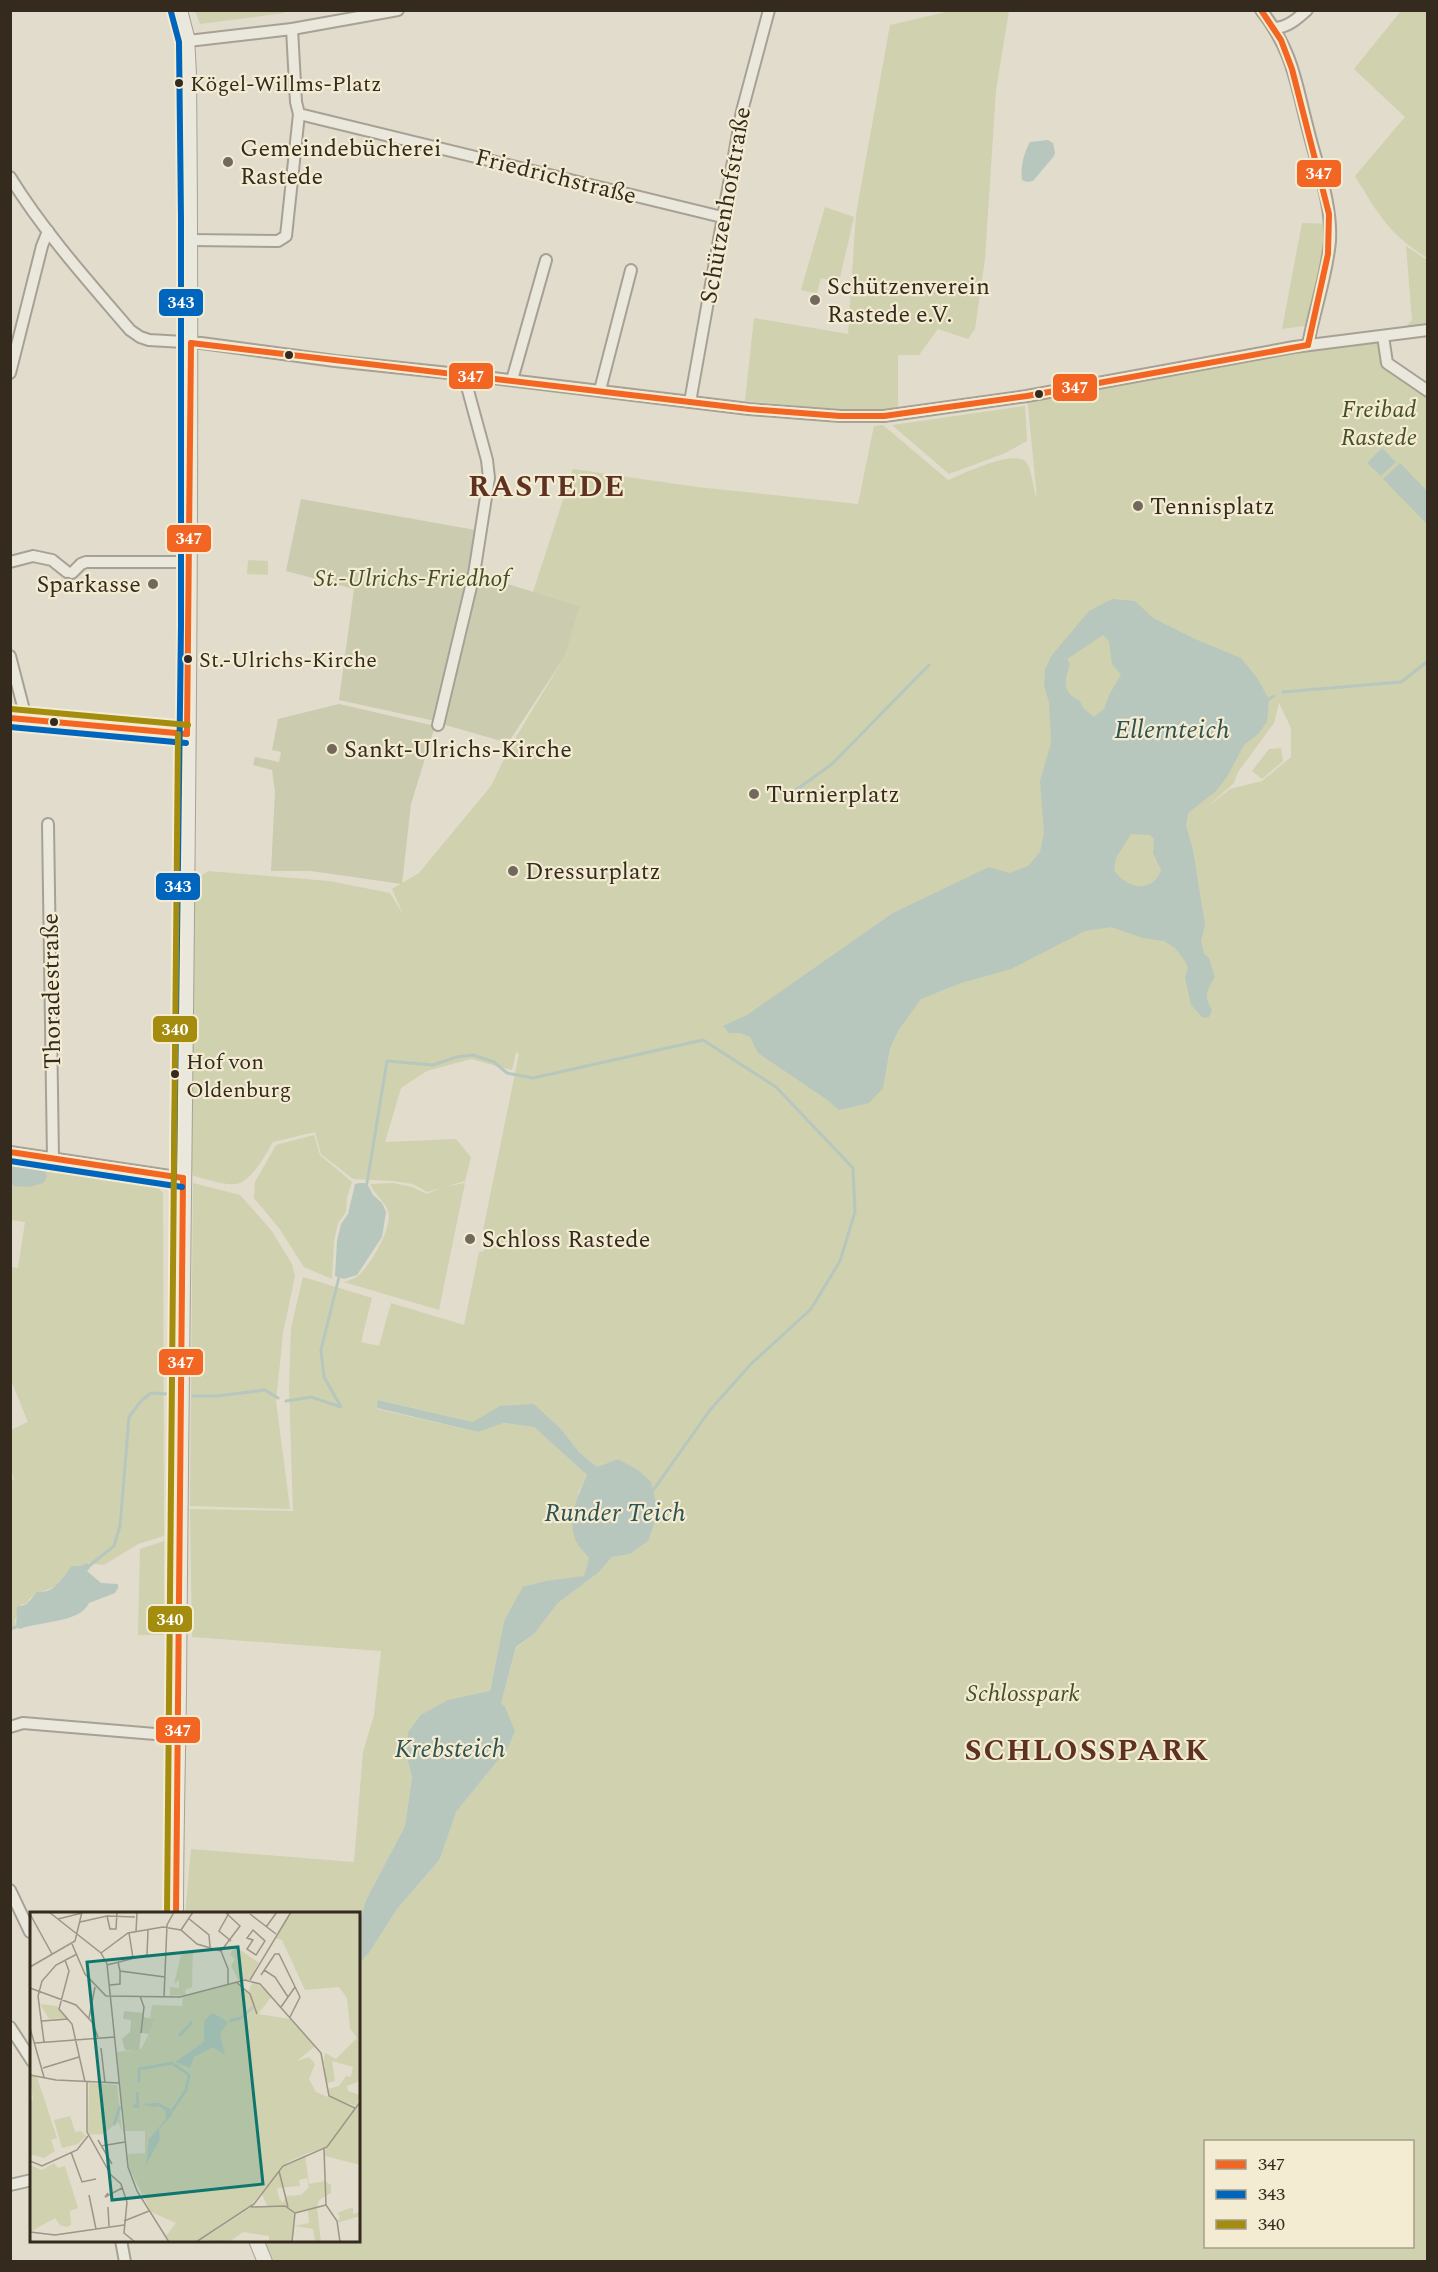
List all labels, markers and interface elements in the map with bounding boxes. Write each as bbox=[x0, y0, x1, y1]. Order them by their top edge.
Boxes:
place label: Kögel-Willms-Platz bbox=[190, 68, 382, 101]
marker: Kögel-Willms-Platz bbox=[173, 77, 185, 89]
street label: Schützenhofstraße bbox=[691, 104, 761, 306]
place label: Gemeindebücherei Rastede bbox=[240, 131, 441, 195]
street label: Friedrichstraße bbox=[471, 140, 640, 214]
marker: Gemeindebücherei Rastede bbox=[221, 155, 235, 169]
line badge: 347 bbox=[1296, 159, 1342, 188]
text: 347 bbox=[1306, 162, 1332, 186]
place label: Schützenverein Rastede e.V. bbox=[827, 269, 990, 333]
line badge: 343 bbox=[158, 288, 204, 317]
text: 343 bbox=[168, 291, 194, 315]
marker: Schützenverein Rastede e.V. bbox=[808, 293, 822, 307]
unlabelled marker bbox=[283, 349, 295, 361]
line badge: 347 bbox=[448, 362, 494, 390]
text: 347 bbox=[458, 365, 484, 389]
line badge: 347 bbox=[1052, 373, 1098, 402]
text: 347 bbox=[1062, 376, 1088, 400]
unlabelled marker bbox=[1033, 388, 1045, 400]
park label: Freibad Rastede bbox=[1341, 392, 1417, 456]
district label: RASTEDE bbox=[468, 464, 626, 510]
place label: Tennisplatz bbox=[1150, 489, 1275, 525]
marker: Tennisplatz bbox=[1131, 499, 1145, 513]
line badge: 347 bbox=[166, 524, 212, 553]
text: 347 bbox=[176, 527, 202, 551]
park label: St.-Ulrichs-Friedhof bbox=[314, 561, 514, 597]
place label: Sparkasse bbox=[36, 567, 141, 603]
marker: Sparkasse bbox=[146, 577, 160, 591]
place label: St.-Ulrichs-Kirche bbox=[199, 644, 377, 677]
marker: St.-Ulrichs-Kirche bbox=[182, 653, 194, 665]
water label: Ellernteich bbox=[1114, 710, 1230, 750]
unlabelled marker bbox=[48, 716, 60, 728]
place label: Sankt-Ulrichs-Kirche bbox=[344, 732, 572, 768]
marker: Sankt-Ulrichs-Kirche bbox=[325, 742, 339, 756]
place label: Turnierplatz bbox=[766, 777, 900, 813]
marker: Turnierplatz bbox=[747, 787, 761, 801]
place label: Dressurplatz bbox=[525, 854, 661, 890]
marker: Dressurplatz bbox=[506, 864, 520, 878]
line badge: 343 bbox=[155, 872, 201, 901]
text: 343 bbox=[165, 875, 191, 899]
street label: Thoradestraße bbox=[33, 913, 71, 1069]
line badge: 340 bbox=[152, 1015, 198, 1043]
text: 340 bbox=[162, 1018, 188, 1042]
place label: Hof von Oldenburg bbox=[186, 1046, 291, 1107]
marker: Hof von Oldenburg bbox=[169, 1068, 181, 1080]
place label: Schloss Rastede bbox=[482, 1222, 650, 1258]
marker: Schloss Rastede bbox=[463, 1232, 477, 1246]
line badge: 347 bbox=[158, 1348, 204, 1376]
text: 347 bbox=[168, 1351, 194, 1375]
water label: Runder Teich bbox=[544, 1493, 686, 1533]
line badge: 340 bbox=[147, 1605, 193, 1633]
text: 340 bbox=[157, 1608, 183, 1632]
park label: Schlosspark bbox=[966, 1676, 1080, 1712]
line badge: 347 bbox=[155, 1716, 201, 1744]
text: 347 bbox=[165, 1719, 191, 1743]
district label: SCHLOSSPARK bbox=[964, 1728, 1210, 1774]
water label: Krebsteich bbox=[395, 1729, 505, 1769]
inset map bbox=[30, 1912, 360, 2242]
legend bbox=[1204, 2140, 1414, 2248]
text: 347 bbox=[1258, 2151, 1285, 2178]
text: 343 bbox=[1258, 2181, 1285, 2208]
text: 340 bbox=[1258, 2211, 1285, 2238]

